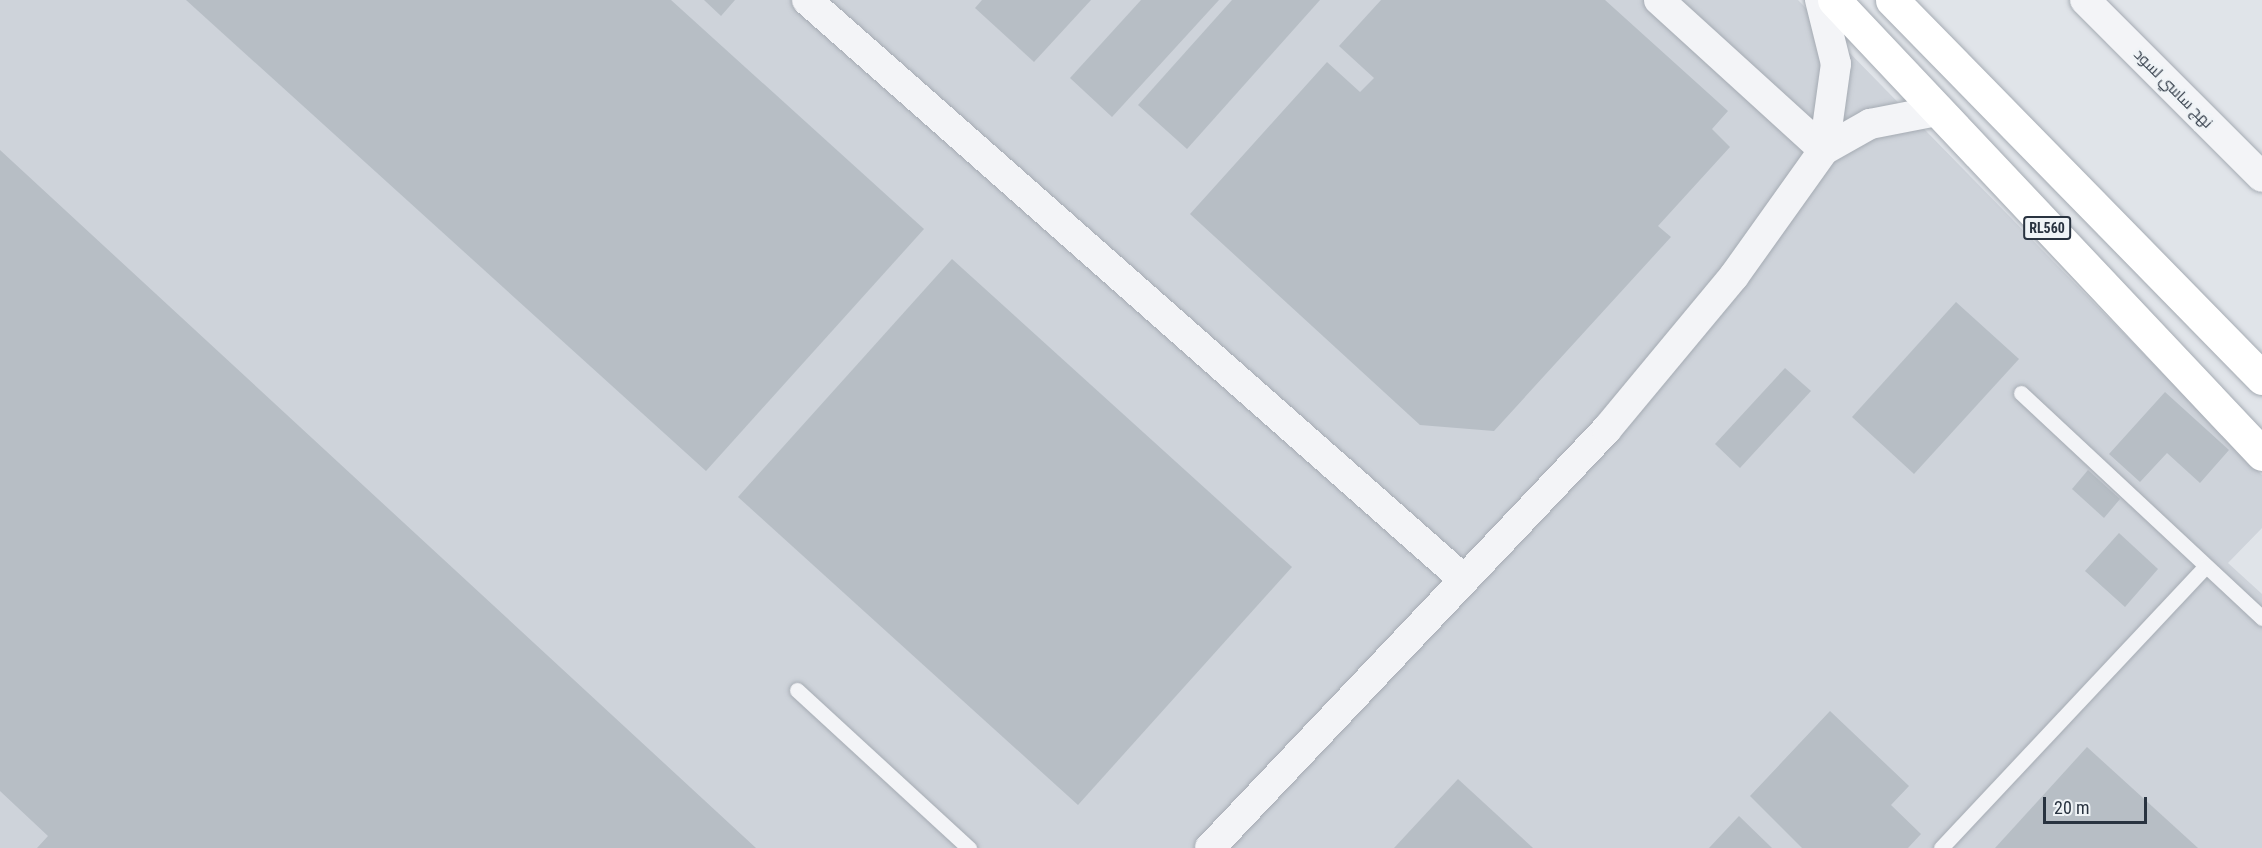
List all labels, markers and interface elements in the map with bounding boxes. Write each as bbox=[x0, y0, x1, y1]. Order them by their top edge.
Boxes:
street label: نهج ساسي لسود bbox=[2130, 46, 2216, 132]
road number: RL560 bbox=[2023, 217, 2071, 239]
scale bar bbox=[2046, 785, 2150, 823]
text: 20 m bbox=[2054, 797, 2089, 818]

